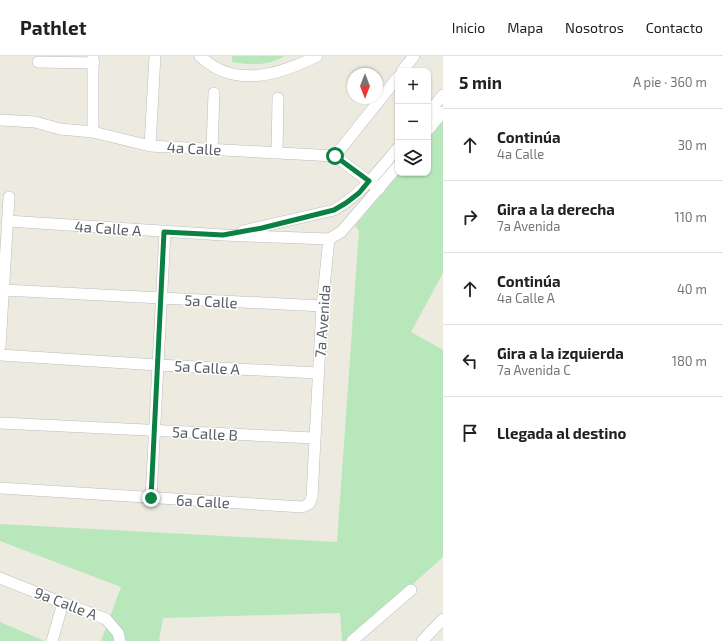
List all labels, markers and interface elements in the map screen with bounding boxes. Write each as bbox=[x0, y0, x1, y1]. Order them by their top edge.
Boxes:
text: Pathlet bbox=[20, 16, 86, 39]
text: Inicio bbox=[452, 19, 485, 36]
text: Mapa bbox=[507, 19, 543, 36]
text: Nosotros bbox=[565, 19, 624, 36]
text: Contacto bbox=[646, 19, 703, 36]
north arrow bbox=[347, 68, 383, 104]
map controls bbox=[395, 68, 431, 176]
button: + bbox=[395, 68, 431, 104]
text: 5 min bbox=[459, 72, 502, 92]
text: A pie · 360 m bbox=[633, 74, 707, 90]
button: − bbox=[395, 104, 431, 140]
text: Continúa bbox=[497, 128, 560, 146]
icon: ahead bbox=[459, 134, 481, 156]
text: 30 m bbox=[678, 137, 707, 153]
street label: 4a Calle bbox=[166, 138, 222, 158]
button: layers bbox=[395, 140, 431, 176]
text: 4a Calle bbox=[497, 146, 544, 162]
route start bbox=[326, 147, 344, 165]
text: Gira a la derecha bbox=[497, 200, 615, 218]
icon: right bbox=[459, 206, 481, 228]
text: 110 m bbox=[675, 209, 707, 225]
street label: 4a Calle A bbox=[74, 217, 143, 239]
text: 7a Avenida bbox=[497, 218, 560, 234]
text: Continúa bbox=[497, 272, 560, 290]
icon: ahead bbox=[459, 278, 481, 300]
text: 40 m bbox=[677, 281, 707, 297]
street label: 7a Avenida bbox=[310, 284, 334, 358]
text: 4a Calle A bbox=[497, 290, 555, 306]
street label: 5a Calle bbox=[184, 291, 238, 311]
text: Gira a la izquierda bbox=[497, 344, 624, 362]
icon: left bbox=[459, 350, 481, 372]
text: 180 m bbox=[672, 353, 707, 369]
street label: 5a Calle A bbox=[174, 356, 241, 378]
text: 7a Avenida C bbox=[497, 362, 571, 378]
street label: 5a Calle B bbox=[172, 422, 238, 444]
icon: arrive bbox=[459, 422, 481, 444]
text: Llegada al destino bbox=[497, 424, 626, 442]
route end bbox=[142, 489, 160, 507]
street label: 6a Calle bbox=[176, 491, 230, 511]
street label: 9a Calle A bbox=[32, 583, 101, 624]

